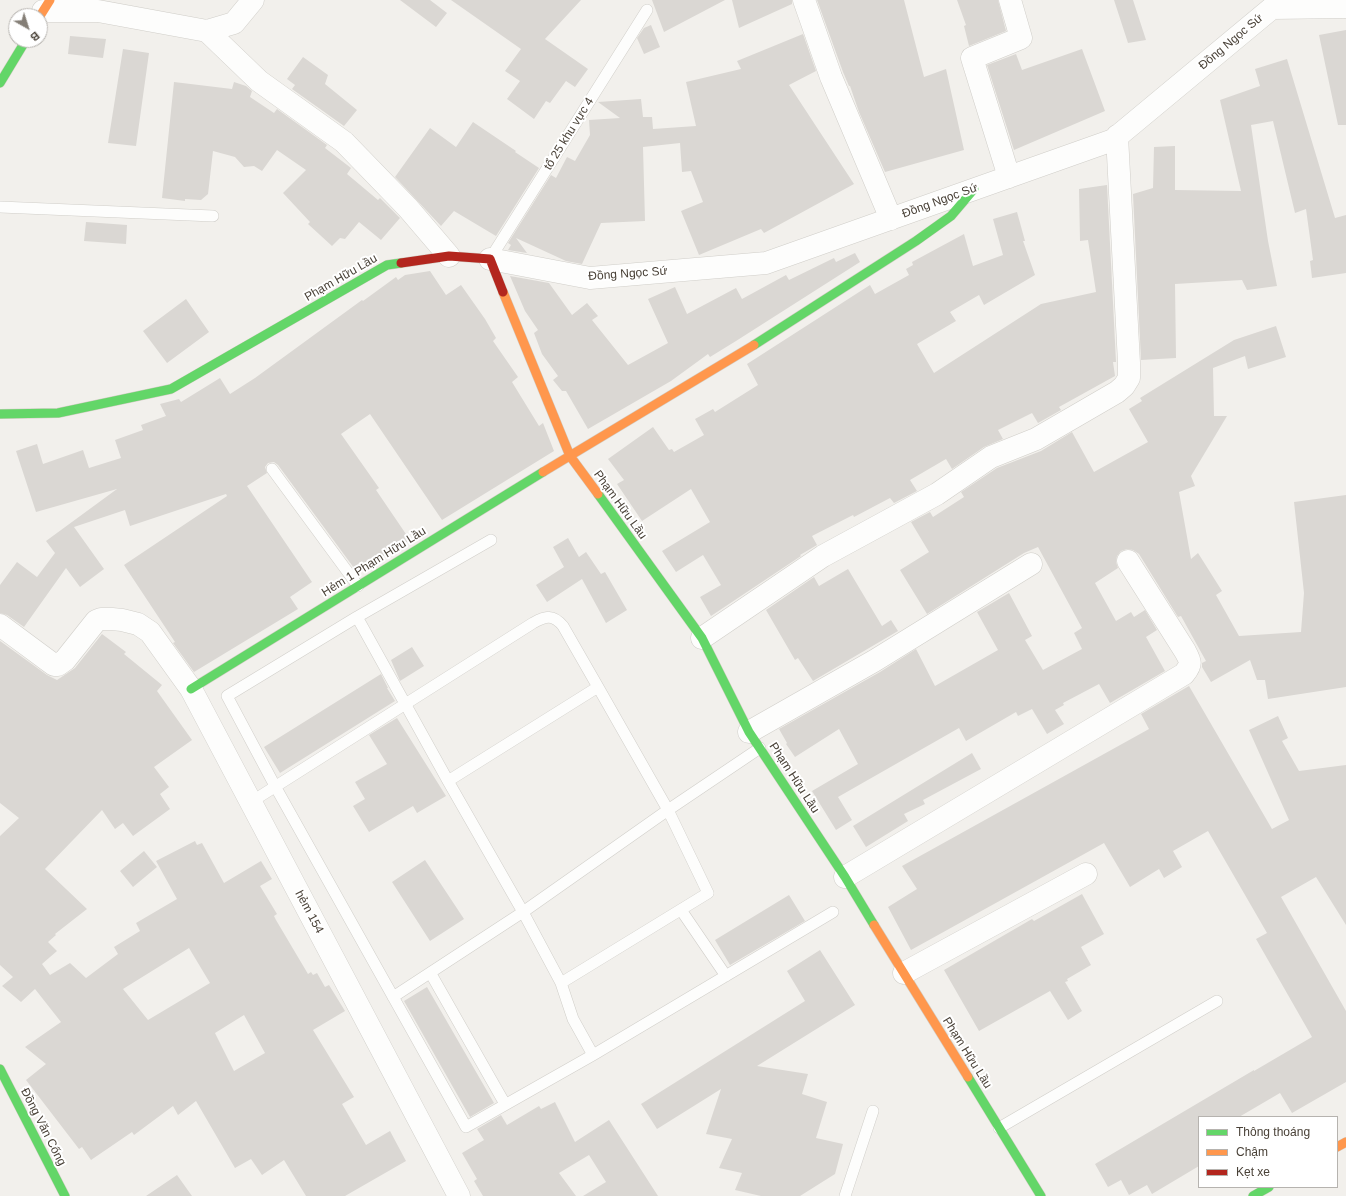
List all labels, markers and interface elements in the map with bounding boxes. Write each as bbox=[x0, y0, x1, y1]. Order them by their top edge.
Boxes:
north arrow bbox=[8, 8, 48, 48]
street label: Đồng Ngọc Sứ bbox=[1196, 11, 1266, 73]
text: B bbox=[28, 29, 42, 44]
street label: tổ 25 khu vực 4 bbox=[541, 95, 597, 173]
street label: Đồng Ngọc Sứ bbox=[900, 181, 980, 221]
street label: Phạm Hữu Lầu bbox=[302, 251, 380, 305]
street label: Đồng Ngọc Sứ bbox=[588, 264, 668, 284]
street label: Phạm Hữu Lầu bbox=[590, 468, 650, 542]
street label: Hẻm 1 Phạm Hữu Lầu bbox=[319, 524, 429, 600]
street label: Phạm Hữu Lầu bbox=[766, 740, 822, 816]
street label: hẻm 154 bbox=[292, 888, 326, 936]
street label: Phạm Hữu Lầu bbox=[939, 1015, 995, 1091]
street label: Đồng Văn Cống bbox=[17, 1086, 69, 1168]
legend bbox=[1198, 1116, 1338, 1188]
text: Thông thoáng bbox=[1236, 1125, 1310, 1139]
text: Chậm bbox=[1236, 1145, 1268, 1159]
text: Kẹt xe bbox=[1236, 1165, 1270, 1179]

